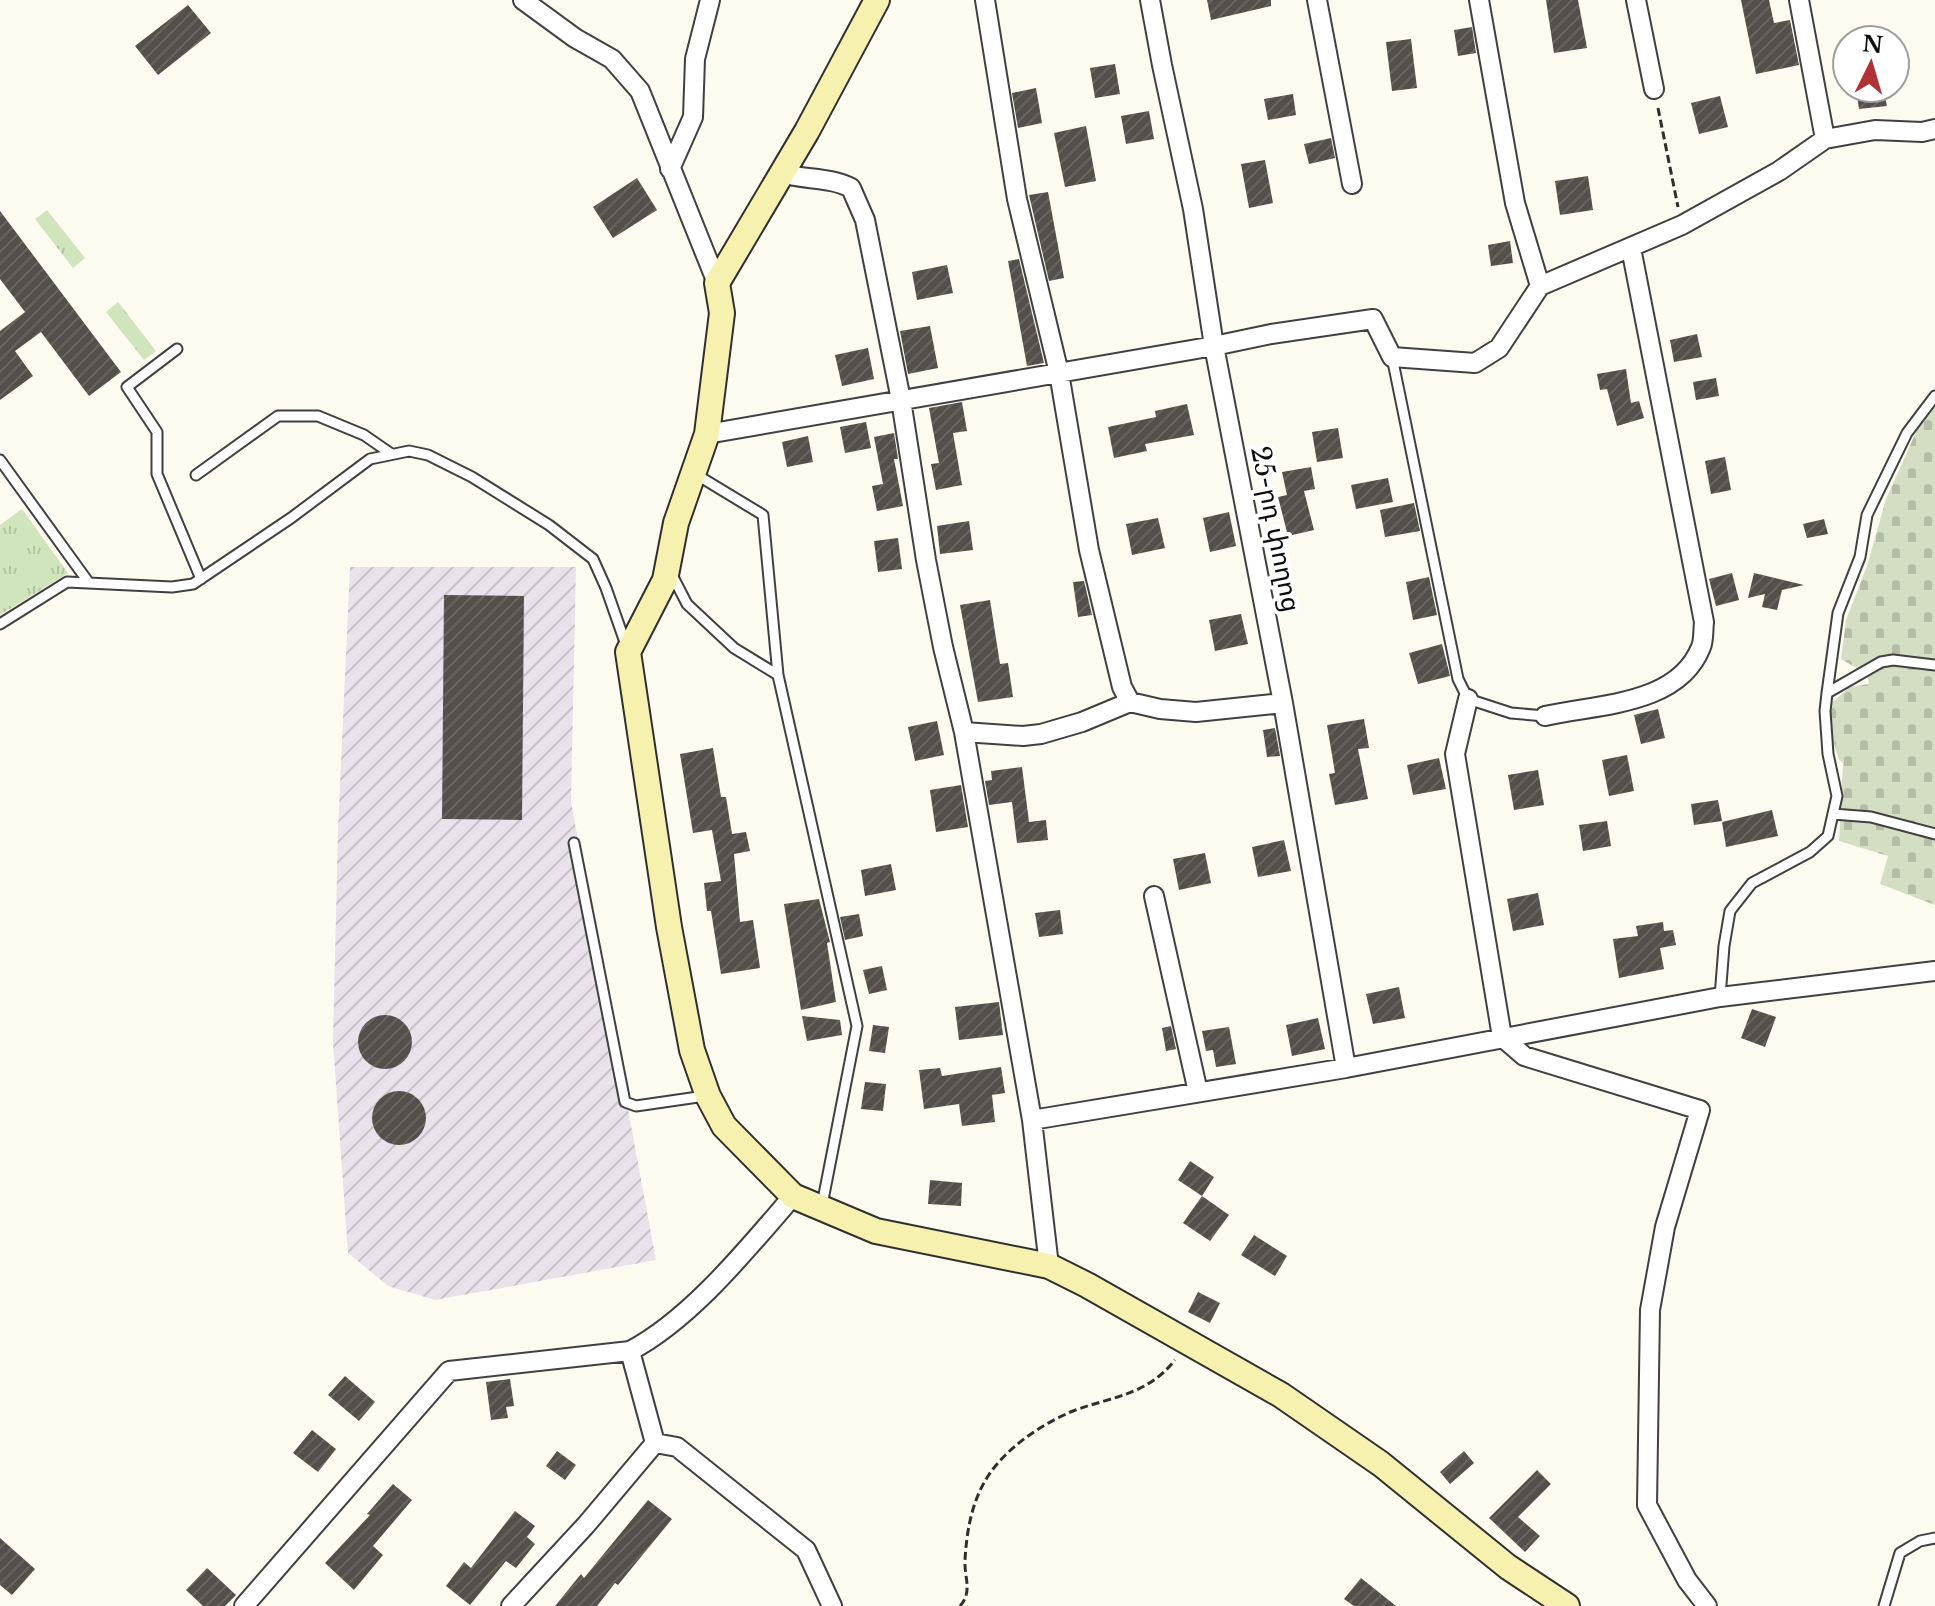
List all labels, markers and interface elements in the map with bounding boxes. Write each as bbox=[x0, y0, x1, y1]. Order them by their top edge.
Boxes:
north arrow bbox=[1831, 24, 1911, 104]
text: N bbox=[1861, 30, 1884, 59]
street label: 25-րդ փողոց bbox=[1244, 443, 1308, 615]

